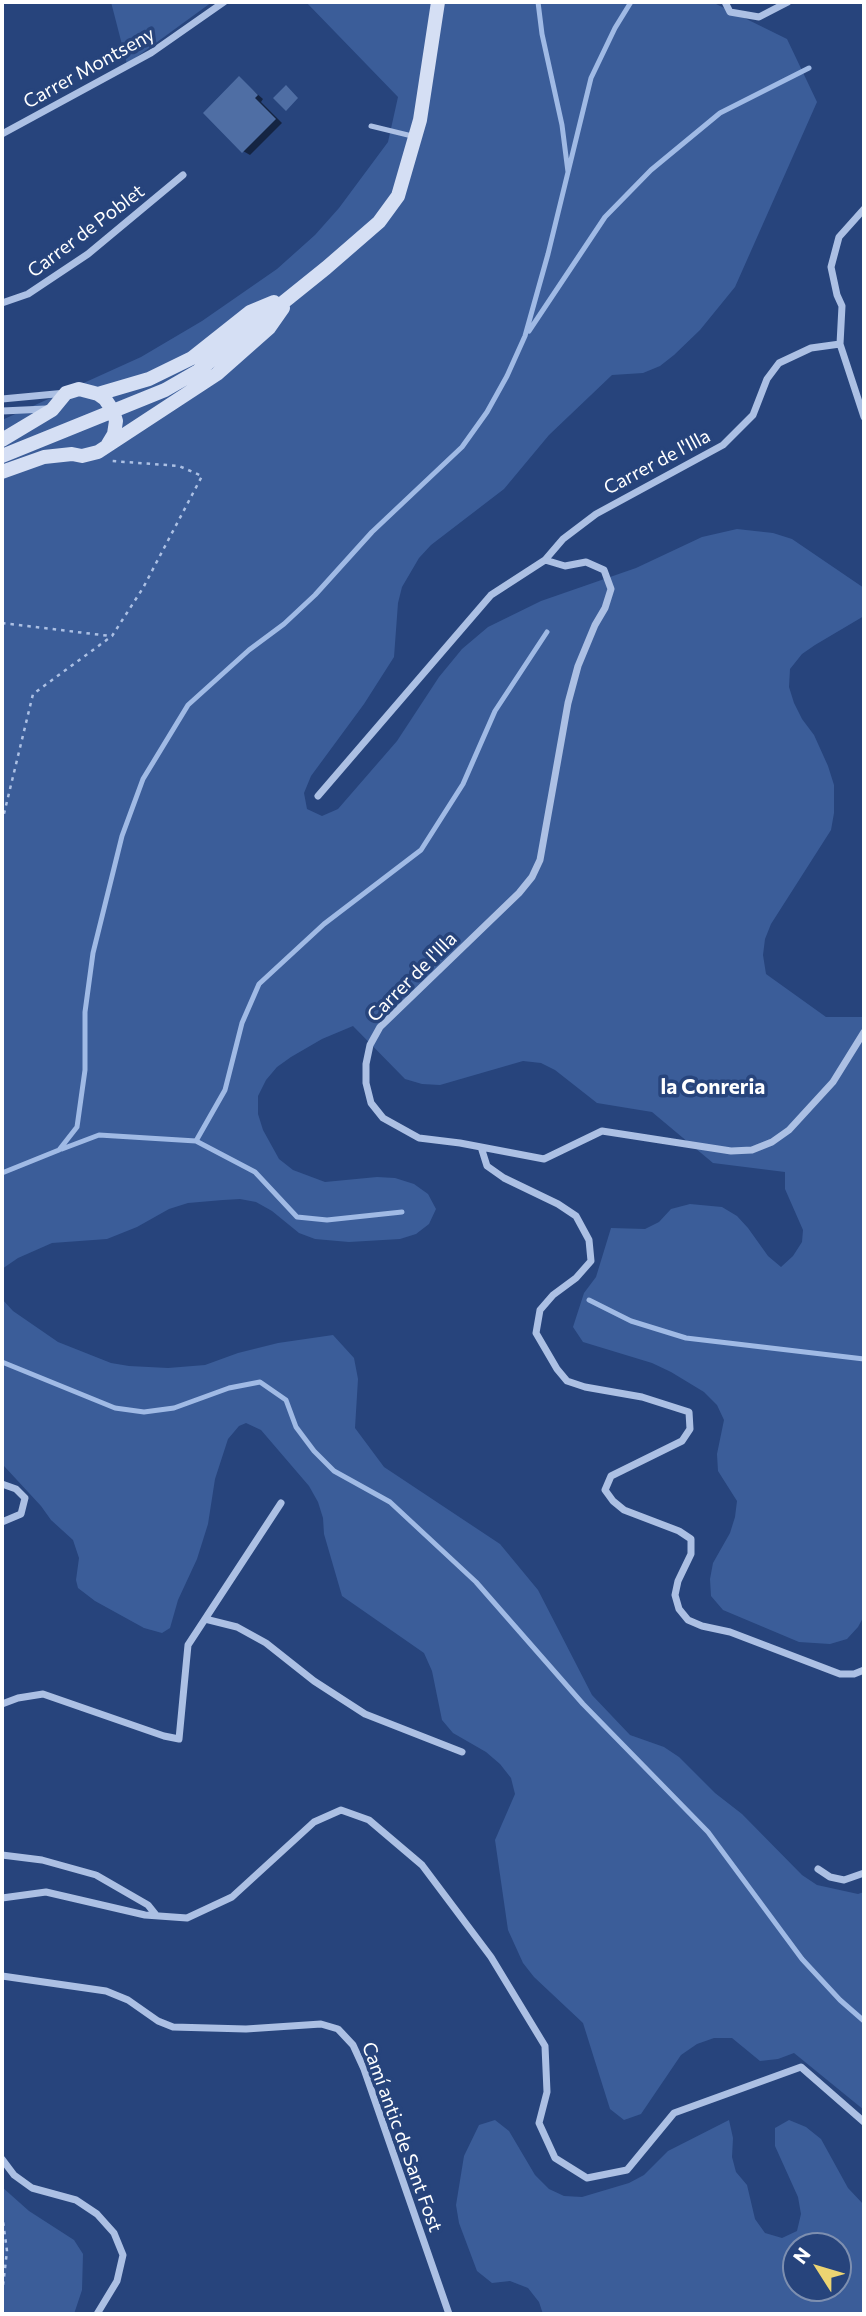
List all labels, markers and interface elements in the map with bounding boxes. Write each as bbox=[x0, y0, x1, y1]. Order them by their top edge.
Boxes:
street label: Carrer Montseny bbox=[19, 23, 159, 113]
street label: Carrer de Poblet bbox=[23, 180, 149, 282]
street label: Carrer de l'Illa bbox=[600, 424, 714, 500]
street label: Carrer de l'Illa bbox=[362, 927, 462, 1027]
district label: la Conreria bbox=[661, 1074, 765, 1100]
street label: Camí antic de Sant Fost bbox=[357, 2039, 447, 2235]
north arrow bbox=[782, 2232, 852, 2302]
text: N bbox=[788, 2243, 815, 2268]

